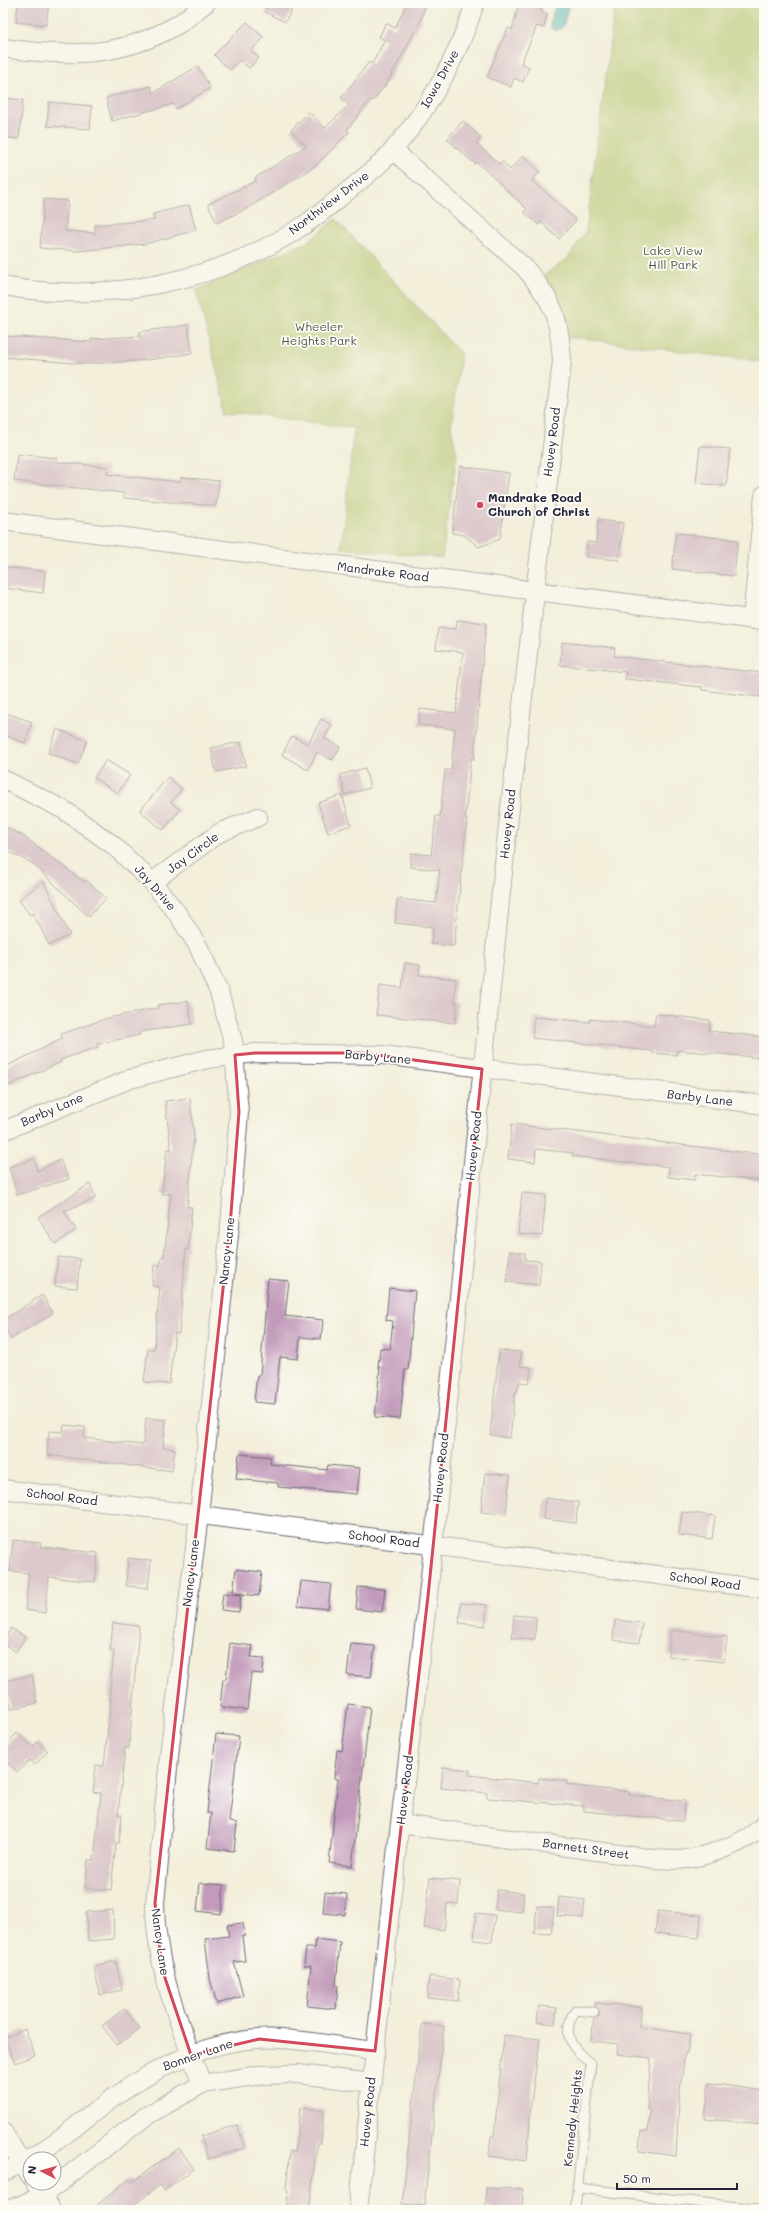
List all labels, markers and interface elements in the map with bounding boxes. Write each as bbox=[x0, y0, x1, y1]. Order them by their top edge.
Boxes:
street label: Iowa Drive bbox=[416, 46, 462, 111]
street label: Northview Drive bbox=[285, 167, 372, 238]
park label: Lake View Hill Park bbox=[643, 242, 703, 272]
park label: Wheeler Heights Park bbox=[281, 318, 357, 348]
street label: Havey Road bbox=[539, 406, 563, 477]
place label: Mandrake Road Church of Christ bbox=[488, 489, 590, 519]
marker: Mandrake Road Church of Christ bbox=[475, 500, 485, 510]
street label: Mandrake Road bbox=[336, 557, 430, 585]
street label: Havey Road bbox=[495, 788, 519, 859]
street label: Jay Circle bbox=[163, 828, 221, 876]
street label: Jay Drive bbox=[131, 861, 180, 914]
street label: Barby Lane bbox=[344, 1045, 412, 1067]
street label: Barby Lane bbox=[666, 1085, 734, 1109]
street label: Barby Lane bbox=[18, 1089, 85, 1129]
street label: Havey Road bbox=[461, 1110, 485, 1181]
street label: Nancy Lane bbox=[214, 1216, 238, 1286]
street label: Havey Road bbox=[428, 1432, 452, 1503]
street label: School Road bbox=[26, 1484, 99, 1508]
street label: School Road bbox=[348, 1526, 421, 1550]
street label: Nancy Lane bbox=[178, 1538, 202, 1608]
street label: School Road bbox=[669, 1567, 742, 1593]
street label: Havey Road bbox=[392, 1754, 416, 1825]
street label: Barnett Street bbox=[542, 1834, 631, 1862]
street label: Nancy Lane bbox=[148, 1907, 174, 1977]
street label: Bonner Lane bbox=[161, 2035, 235, 2074]
street label: Kennedy Heights bbox=[559, 2068, 585, 2167]
street label: Havey Road bbox=[355, 2076, 379, 2147]
north arrow bbox=[22, 2151, 62, 2191]
text: N bbox=[24, 2165, 39, 2175]
scale bar bbox=[617, 2165, 737, 2191]
text: 50 m bbox=[623, 2170, 651, 2186]

